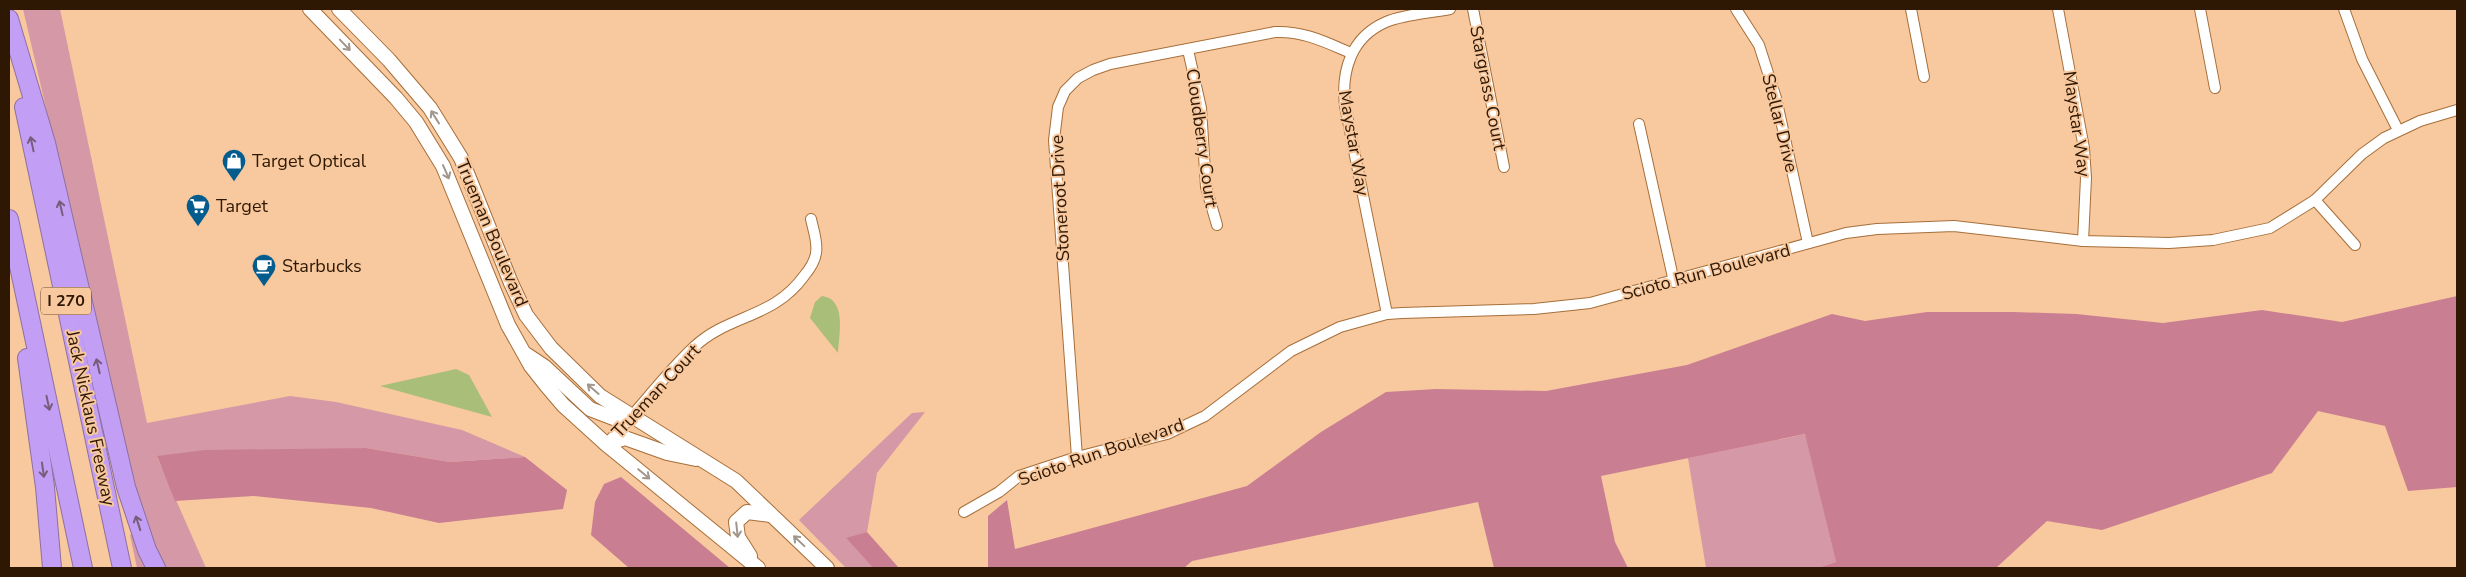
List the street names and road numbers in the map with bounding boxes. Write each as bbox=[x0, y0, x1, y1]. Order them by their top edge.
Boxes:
street label: Stargrass Court bbox=[1464, 24, 1512, 153]
street label: Cloudberry Court bbox=[1180, 67, 1224, 210]
street label: Maystar Way bbox=[2058, 69, 2096, 179]
street label: Stellar Drive bbox=[1756, 71, 1804, 175]
street label: Maystar Way bbox=[1333, 88, 1375, 198]
street label: Stoneroot Drive bbox=[1045, 134, 1075, 262]
street label: Trueman Boulevard bbox=[450, 156, 534, 310]
street label: Scioto Run Boulevard bbox=[1619, 238, 1793, 306]
road number: I 270 bbox=[41, 288, 91, 314]
street label: Jack Nicklaus Freeway bbox=[60, 327, 122, 509]
street label: Trueman Court bbox=[606, 338, 706, 443]
street label: Scioto Run Boulevard bbox=[1015, 412, 1187, 492]

